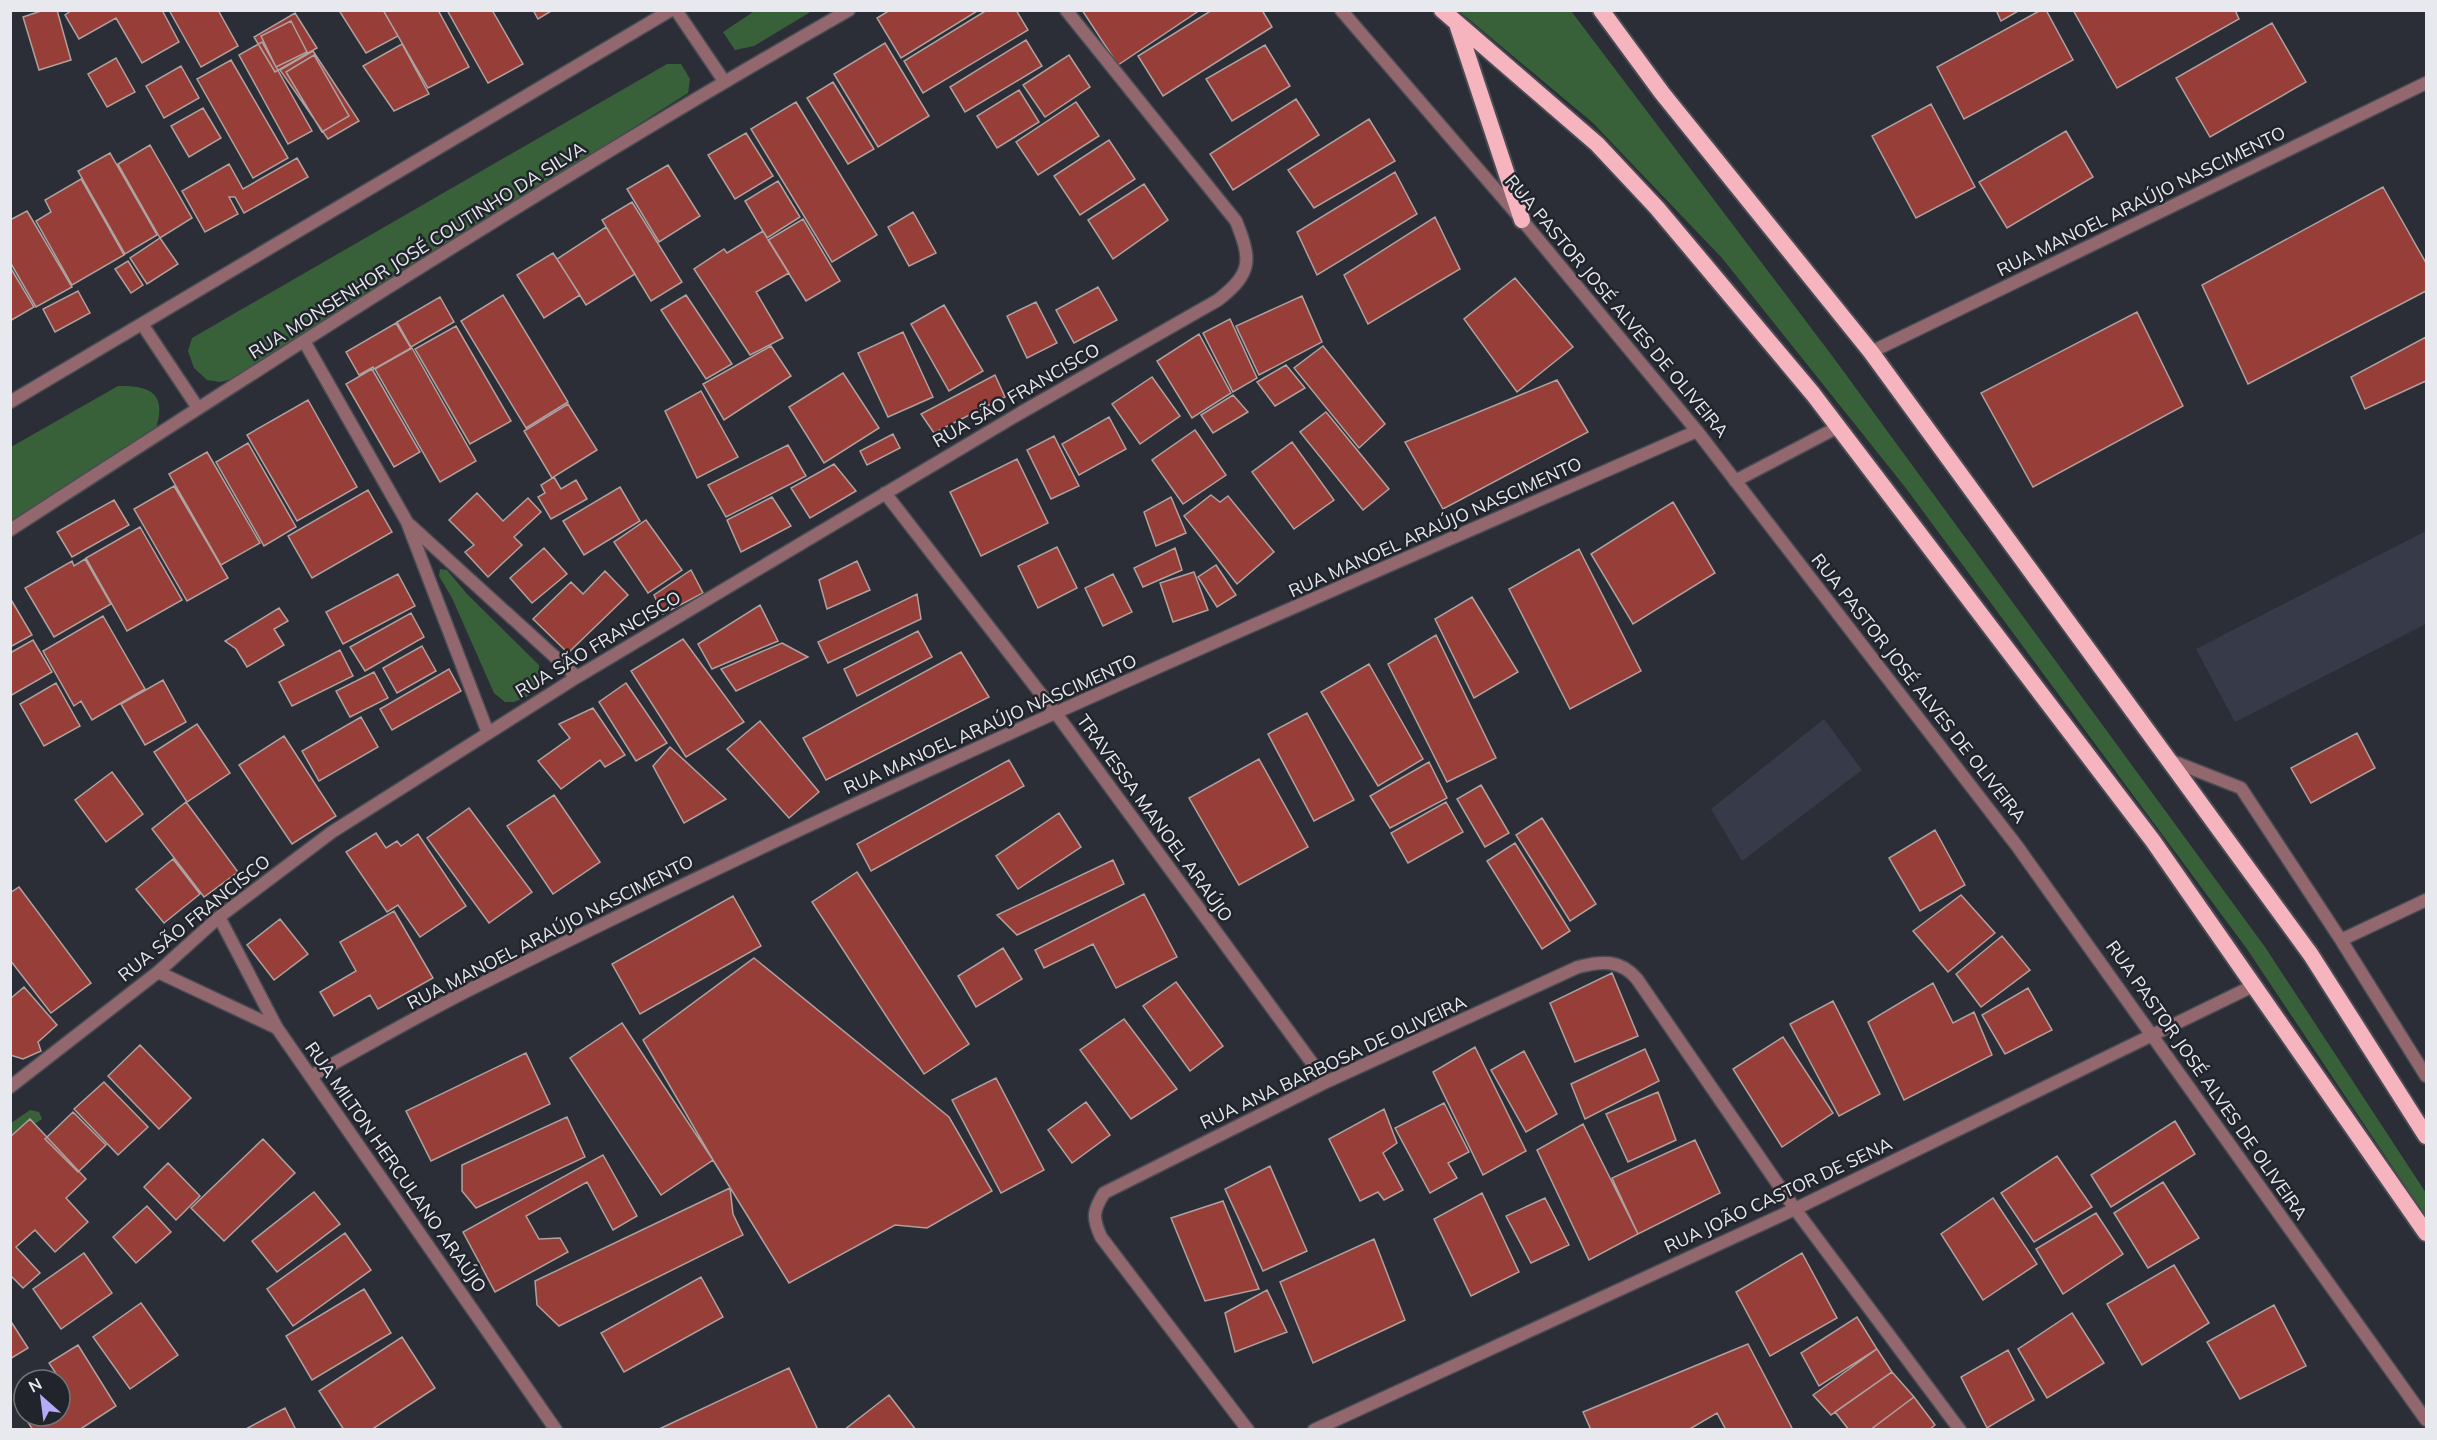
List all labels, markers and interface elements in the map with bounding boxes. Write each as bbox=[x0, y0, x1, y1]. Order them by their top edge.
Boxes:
street label: RUA MANOEL ARAÚJO NASCIMENTO bbox=[1993, 121, 2289, 281]
street label: RUA MONSENHOR JOSÉ COUTINHO DA SILVA bbox=[244, 136, 590, 364]
street label: RUA PASTOR JOSÉ ALVES DE OLIVEIRA bbox=[1500, 170, 1734, 442]
street label: RUA SÃO FRANCISCO bbox=[928, 338, 1104, 452]
street label: RUA MANOEL ARAÚJO NASCIMENTO bbox=[1285, 452, 1585, 602]
street label: RUA PASTOR JOSÉ ALVES DE OLIVEIRA bbox=[1807, 549, 2031, 827]
street label: RUA SÃO FRANCISCO bbox=[511, 585, 685, 703]
street label: RUA MANOEL ARAÚJO NASCIMENTO bbox=[840, 649, 1140, 799]
street label: TRAVESSA MANOEL ARAÚJO bbox=[1072, 710, 1238, 926]
street label: RUA MANOEL ARAÚJO NASCIMENTO bbox=[403, 849, 697, 1015]
street label: RUA SÃO FRANCISCO bbox=[113, 850, 275, 986]
street label: RUA PASTOR JOSÉ ALVES DE OLIVEIRA bbox=[2101, 936, 2313, 1224]
street label: RUA ANA BARBOSA DE OLIVEIRA bbox=[1196, 990, 1470, 1134]
street label: RUA MILTON HERCULANO ARAÚJO bbox=[300, 1037, 492, 1297]
street label: RUA JOÃO CASTOR DE SENA bbox=[1660, 1132, 1896, 1258]
north arrow bbox=[12, 1368, 72, 1428]
text: N bbox=[25, 1373, 45, 1396]

